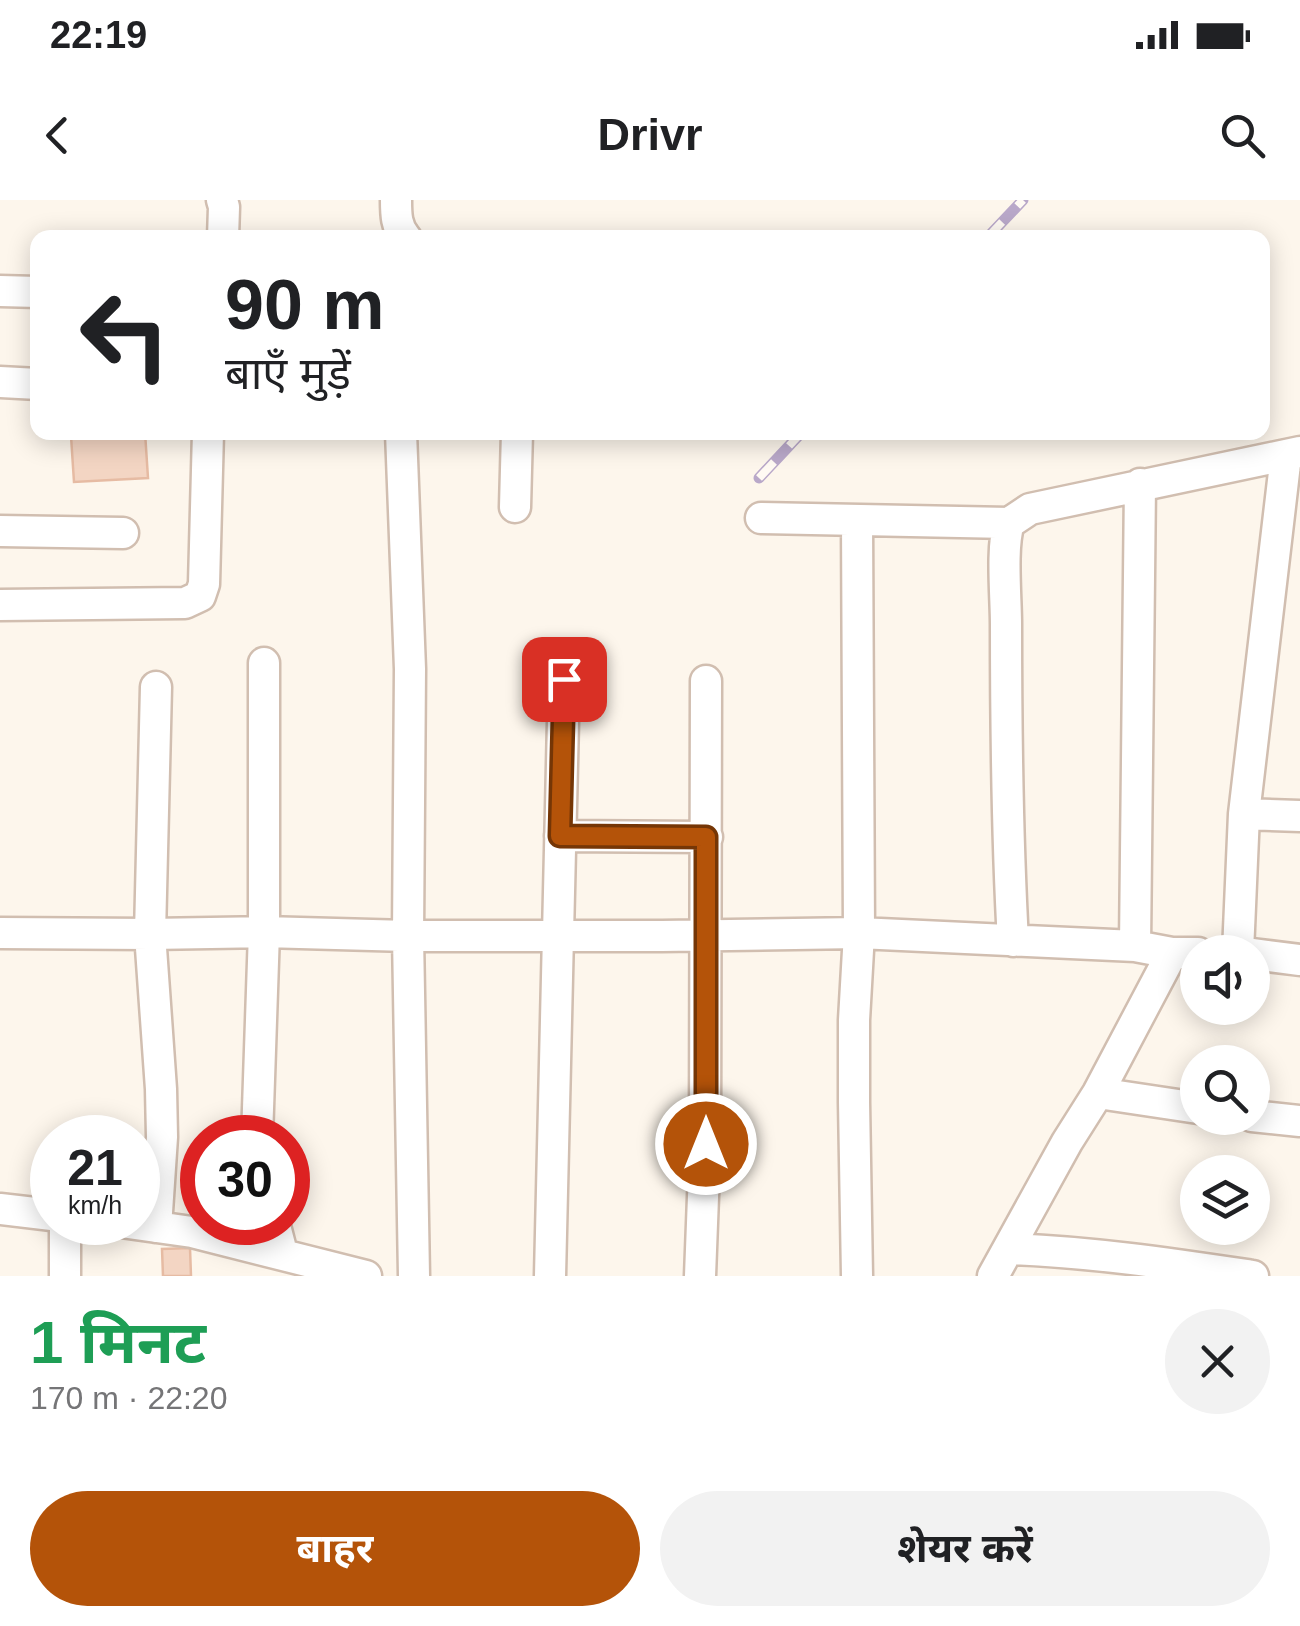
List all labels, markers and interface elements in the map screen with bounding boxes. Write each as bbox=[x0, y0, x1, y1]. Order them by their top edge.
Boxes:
text: 22:19 bbox=[50, 14, 147, 56]
icon: back bbox=[30, 108, 85, 163]
icon: search bbox=[1215, 108, 1270, 163]
text: Drivr bbox=[597, 109, 703, 160]
text: 90 m bbox=[225, 266, 385, 344]
icon: left bbox=[60, 270, 190, 400]
text: बाएँ मुड़ें bbox=[225, 348, 351, 399]
pin bbox=[522, 637, 607, 722]
icon: arrive bbox=[537, 652, 592, 707]
map controls bbox=[1180, 935, 1270, 1245]
button: sound bbox=[1180, 935, 1270, 1025]
button: search bbox=[1180, 1045, 1270, 1135]
position arrow bbox=[654, 1092, 758, 1196]
speed limit sign: 30 bbox=[180, 1115, 310, 1245]
text: 21 bbox=[67, 1140, 123, 1196]
button: layers bbox=[1180, 1155, 1270, 1245]
text: km/h bbox=[68, 1191, 122, 1219]
text: 1 मिनट bbox=[30, 1309, 206, 1376]
button: close bbox=[1165, 1309, 1270, 1414]
text: 170 m · 22:20 bbox=[30, 1380, 227, 1416]
button: बाहर bbox=[30, 1491, 640, 1606]
button: शेयर करें bbox=[660, 1491, 1270, 1606]

